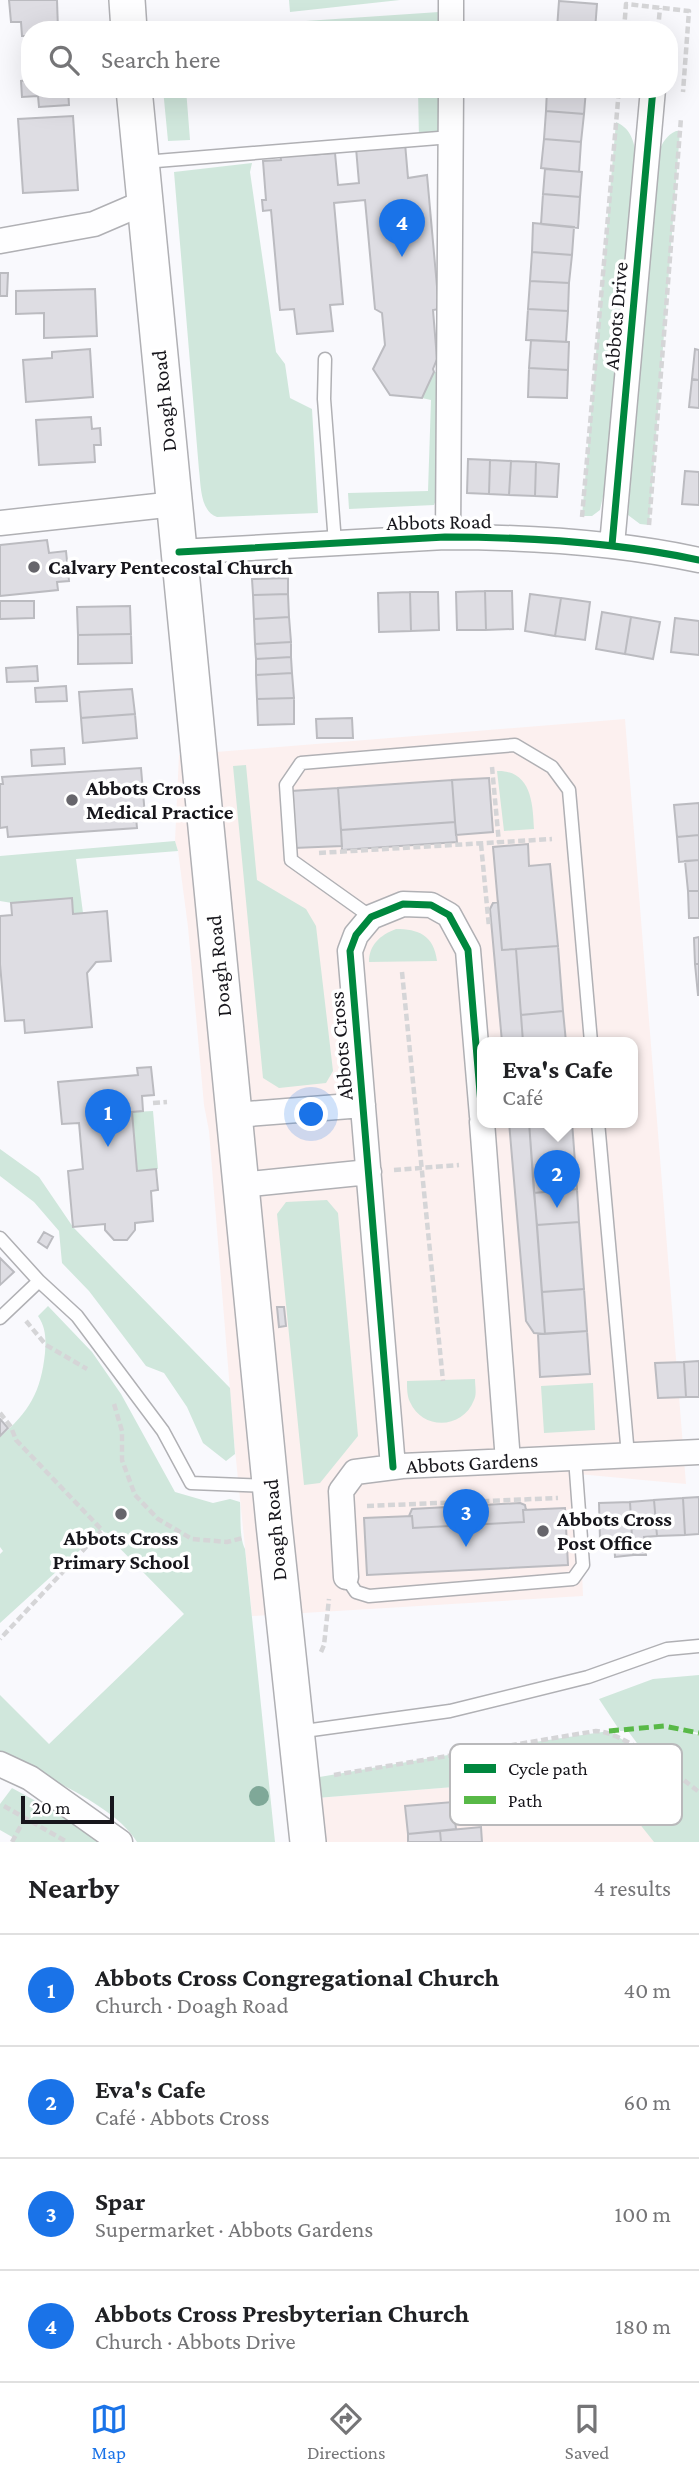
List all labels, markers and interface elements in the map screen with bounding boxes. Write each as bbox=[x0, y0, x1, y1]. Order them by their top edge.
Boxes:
search box bbox=[21, 21, 678, 98]
icon: search bbox=[45, 41, 83, 79]
text: Search here bbox=[101, 45, 220, 74]
pin: 4 bbox=[379, 199, 425, 257]
street label: Abbots Drive bbox=[599, 261, 633, 371]
street label: Doagh Road bbox=[147, 349, 181, 453]
street label: Abbots Road bbox=[386, 509, 492, 535]
place label: Calvary Pentecostal Church bbox=[48, 555, 293, 579]
marker: Calvary Pentecostal Church bbox=[26, 559, 42, 575]
place label: Abbots Cross Medical Practice bbox=[85, 776, 234, 824]
marker: Abbots Cross Medical Practice bbox=[64, 792, 80, 808]
street label: Doagh Road bbox=[202, 914, 236, 1018]
street label: Abbots Cross bbox=[324, 991, 358, 1101]
popup bbox=[477, 1037, 638, 1128]
text: Eva's Cafe bbox=[502, 1055, 613, 1084]
text: Café bbox=[502, 1084, 543, 1110]
pin: 1 bbox=[85, 1089, 131, 1147]
your location bbox=[294, 1097, 328, 1131]
pin: 2 bbox=[534, 1150, 580, 1208]
street label: Abbots Gardens bbox=[405, 1448, 539, 1478]
street label: Doagh Road bbox=[259, 1478, 291, 1582]
pin: 3 bbox=[443, 1489, 489, 1547]
marker: Abbots Cross Primary School bbox=[113, 1506, 129, 1522]
place label: Abbots Cross Post Office bbox=[556, 1507, 672, 1555]
marker: Abbots Cross Post Office bbox=[535, 1523, 551, 1539]
place label: Abbots Cross Primary School bbox=[53, 1526, 189, 1574]
legend bbox=[450, 1744, 682, 1825]
text: Cycle path bbox=[508, 1758, 588, 1779]
text: Path bbox=[508, 1790, 543, 1811]
scale bar bbox=[21, 1793, 114, 1825]
text: 20 m bbox=[32, 1797, 71, 1818]
text: Nearby bbox=[28, 1871, 119, 1904]
text: 4 results bbox=[593, 1875, 671, 1901]
text: Abbots Cross Congregational Church bbox=[95, 1963, 499, 1992]
text: 1 bbox=[47, 1977, 55, 2003]
text: 40 m bbox=[623, 1977, 671, 2003]
text: Church · Doagh Road bbox=[95, 1992, 289, 2018]
text: Eva's Cafe bbox=[95, 2075, 206, 2104]
text: 2 bbox=[45, 2089, 57, 2115]
text: 60 m bbox=[624, 2089, 671, 2115]
text: Café · Abbots Cross bbox=[95, 2104, 270, 2130]
text: Spar bbox=[95, 2187, 145, 2216]
text: 3 bbox=[45, 2201, 57, 2227]
text: 100 m bbox=[615, 2201, 671, 2227]
text: Supermarket · Abbots Gardens bbox=[95, 2216, 373, 2242]
text: Abbots Cross Presbyterian Church bbox=[95, 2299, 469, 2328]
text: 4 bbox=[45, 2313, 57, 2339]
text: 180 m bbox=[615, 2313, 671, 2339]
text: Church · Abbots Drive bbox=[95, 2328, 296, 2354]
tab: Map bbox=[90, 2400, 128, 2463]
tab: Directions bbox=[307, 2400, 386, 2463]
tab: Saved bbox=[565, 2400, 609, 2463]

